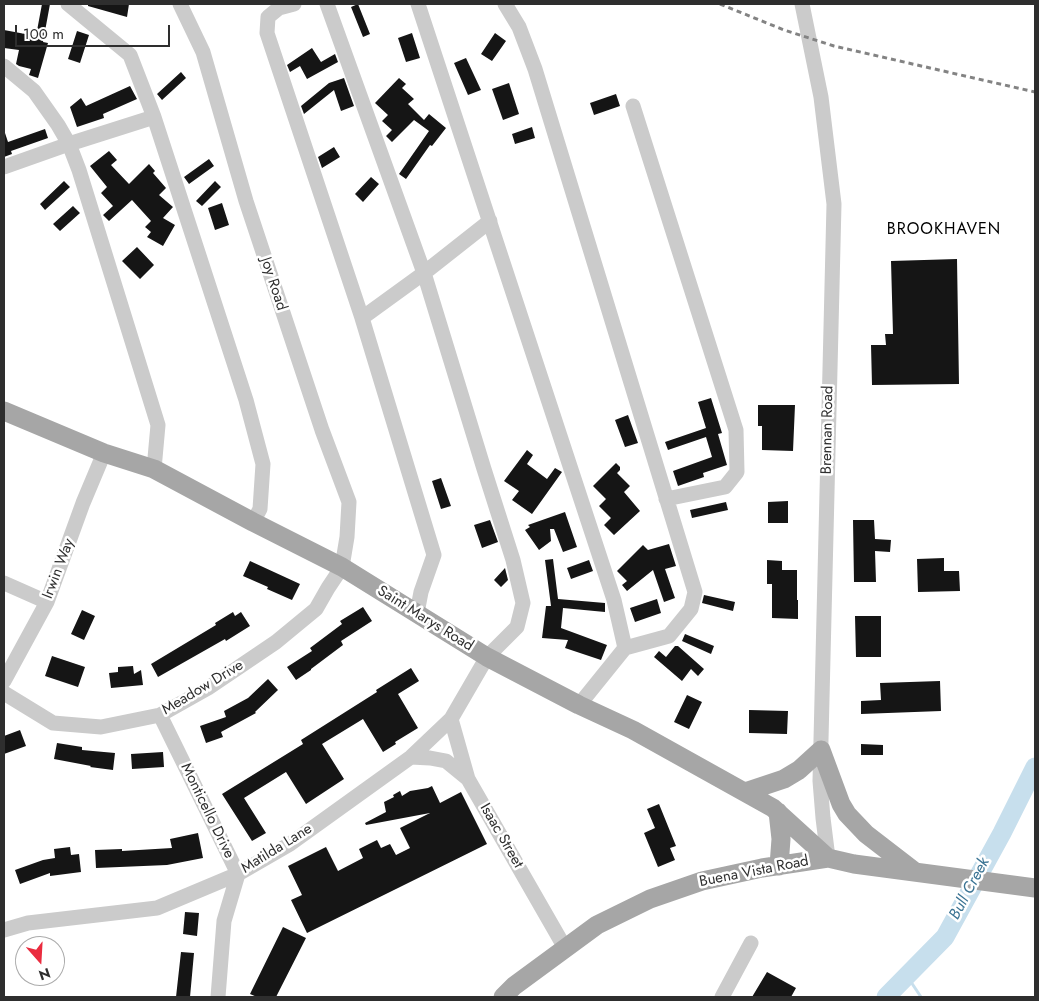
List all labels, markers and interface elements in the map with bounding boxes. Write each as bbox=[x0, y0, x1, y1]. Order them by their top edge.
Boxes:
scale bar bbox=[18, 15, 172, 47]
text: 100 m bbox=[23, 23, 64, 45]
district label: BROOKHAVEN bbox=[886, 220, 1002, 240]
street label: Joy Road bbox=[256, 255, 290, 313]
street label: Brennan Road bbox=[818, 385, 838, 475]
street label: Irwin Way bbox=[39, 536, 79, 602]
street label: Saint Marys Road bbox=[374, 582, 476, 656]
street label: Meadow Drive bbox=[159, 657, 247, 719]
street label: Monticello Drive bbox=[176, 761, 238, 861]
street label: Isaac Street bbox=[475, 800, 527, 872]
street label: Matilda Lane bbox=[238, 820, 316, 878]
street label: Buena Vista Road bbox=[698, 853, 810, 891]
water label: Bull Creek bbox=[946, 855, 994, 923]
north arrow bbox=[15, 936, 65, 986]
text: N bbox=[36, 963, 53, 986]

